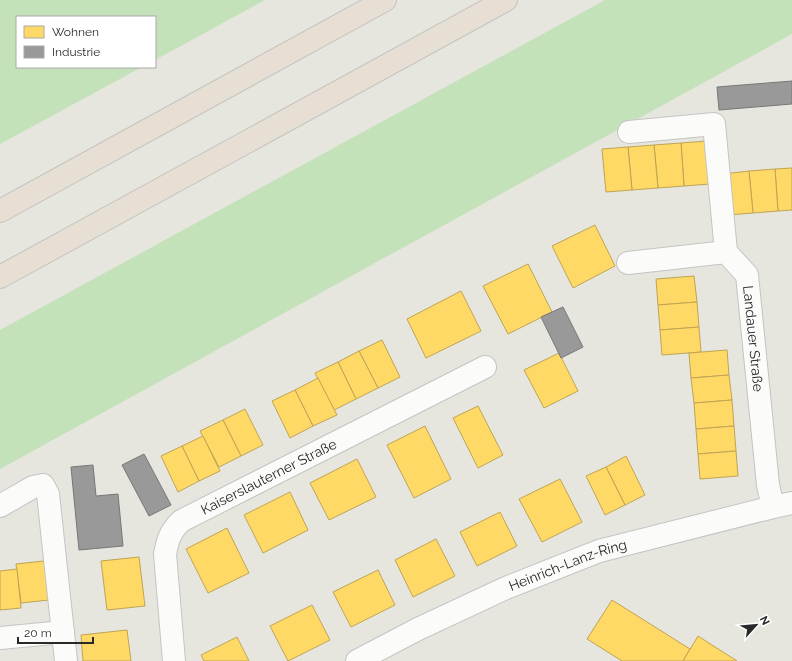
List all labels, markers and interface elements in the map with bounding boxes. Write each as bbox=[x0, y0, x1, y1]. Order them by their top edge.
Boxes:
legend bbox=[16, 16, 156, 68]
text: Wohnen bbox=[52, 25, 99, 39]
text: Industrie bbox=[52, 45, 100, 59]
street label: Landauer Straße bbox=[740, 285, 767, 392]
street label: Kaiserslauterner Straße bbox=[198, 436, 339, 518]
street label: Heinrich-Lanz-Ring bbox=[506, 536, 629, 594]
north arrow bbox=[736, 605, 776, 645]
text: N bbox=[757, 614, 772, 627]
scale bar bbox=[18, 619, 93, 645]
text: 20 m bbox=[24, 626, 52, 640]

